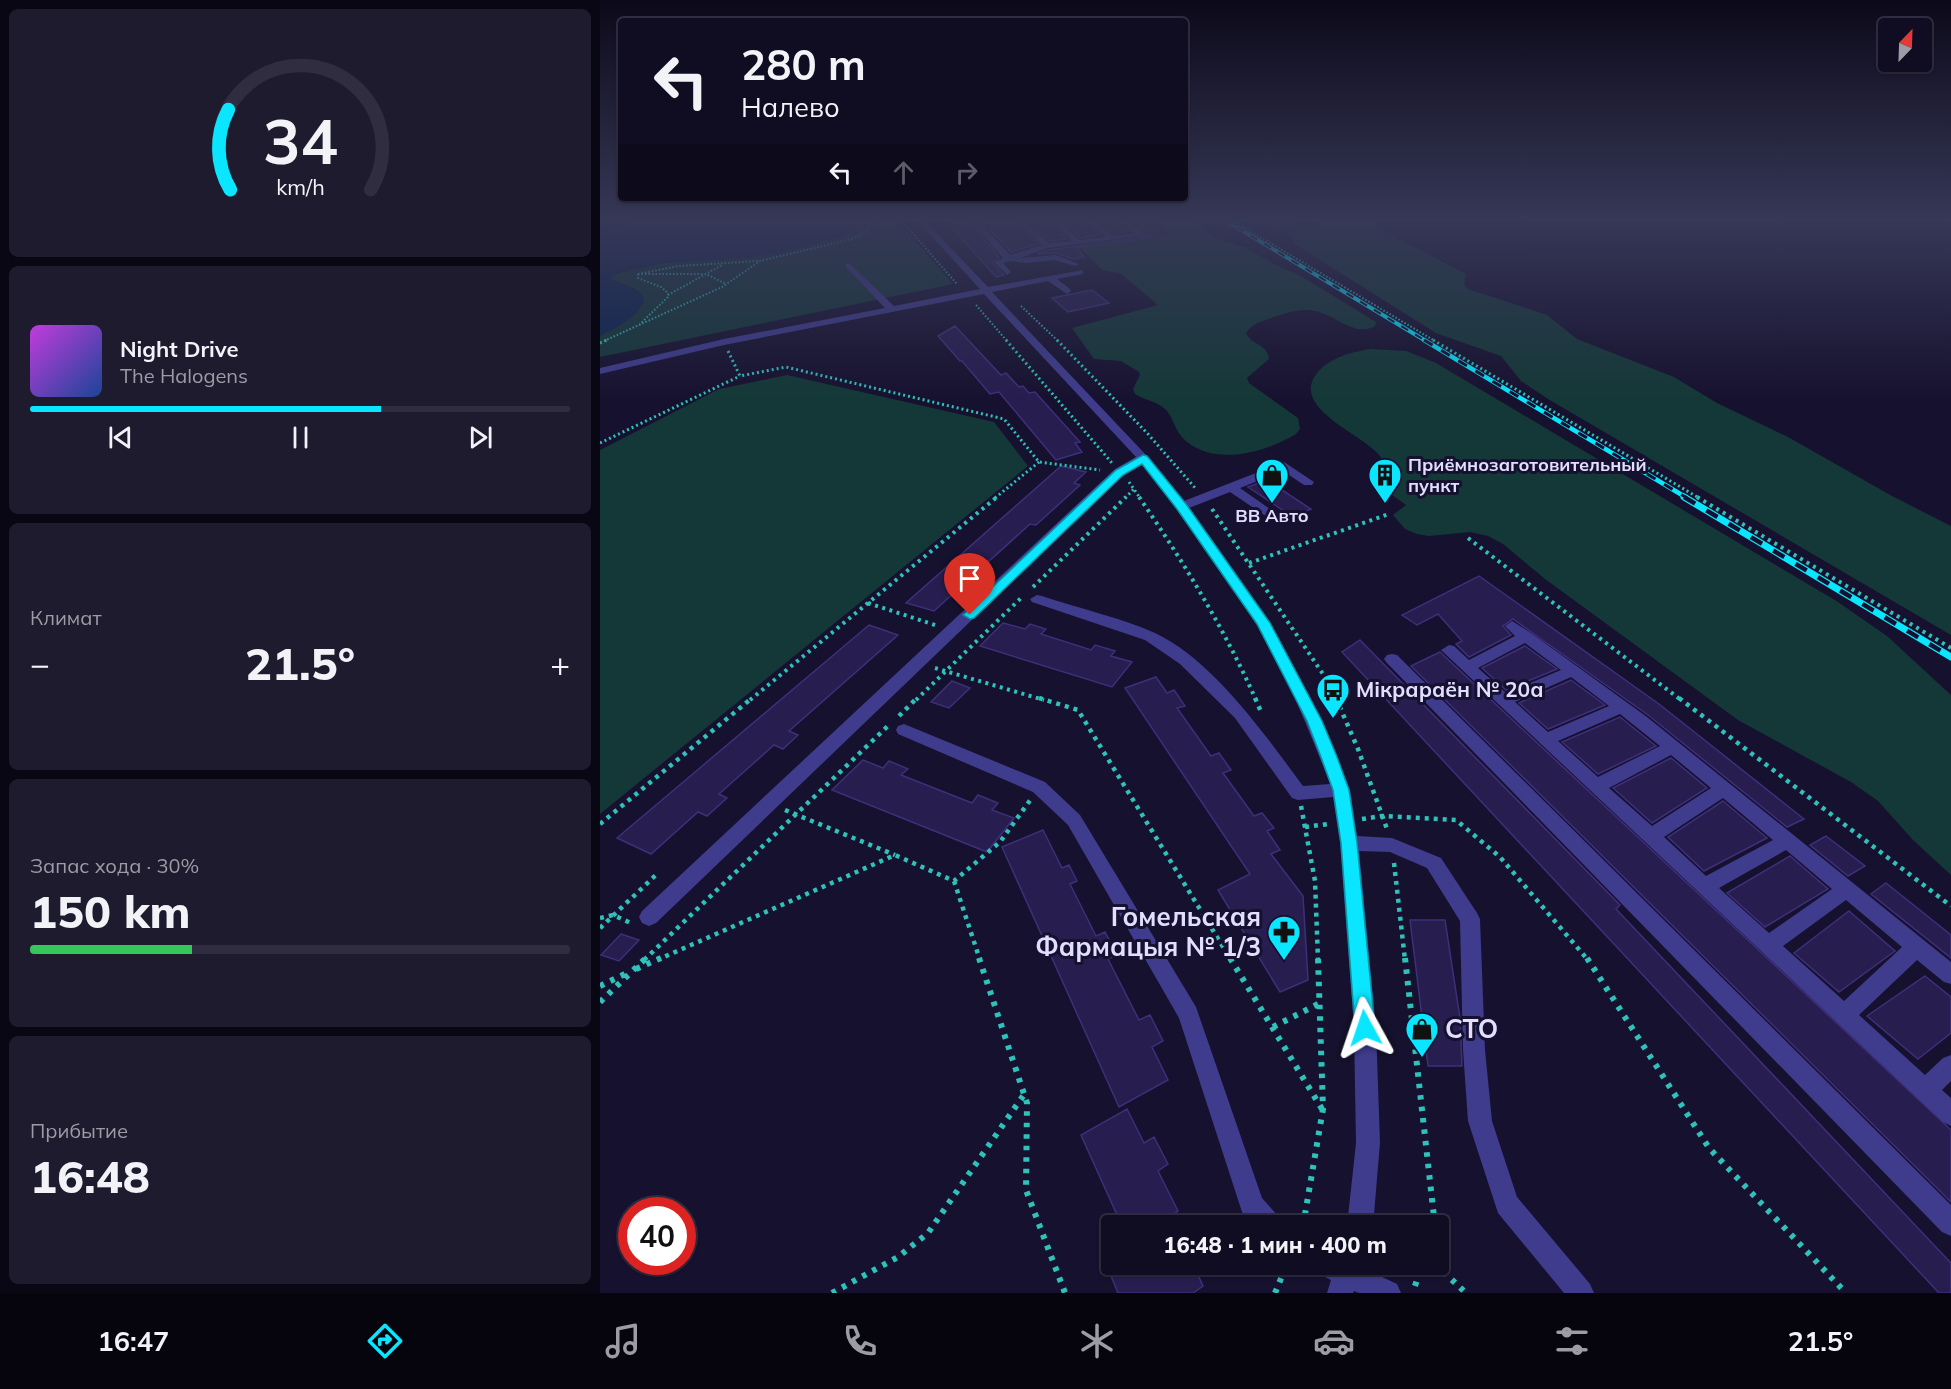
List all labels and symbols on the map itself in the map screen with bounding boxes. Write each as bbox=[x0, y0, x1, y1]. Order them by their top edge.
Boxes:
north arrow bbox=[1878, 18, 1932, 72]
place label: Приёмнозаготовительный пункт bbox=[1408, 453, 1647, 497]
shop icon: ВВ Авто bbox=[1254, 457, 1290, 504]
building icon: Приёмнозаготовительный пункт bbox=[1367, 457, 1403, 504]
place label: ВВ Авто bbox=[1235, 504, 1309, 527]
pin bbox=[944, 553, 995, 615]
bus stop icon: Мікрараён № 20а bbox=[1315, 672, 1351, 719]
place label: Мікрараён № 20а bbox=[1356, 676, 1544, 702]
place label: Гомельская Фармацыя № 1/3 bbox=[1035, 900, 1261, 963]
pharmacy icon: Гомельская Фармацыя № 1/3 bbox=[1266, 914, 1302, 961]
position arrow bbox=[1333, 996, 1397, 1060]
shop icon: СТО bbox=[1404, 1011, 1440, 1058]
place label: СТО bbox=[1445, 1012, 1498, 1045]
speed limit sign: 40 bbox=[618, 1197, 696, 1275]

